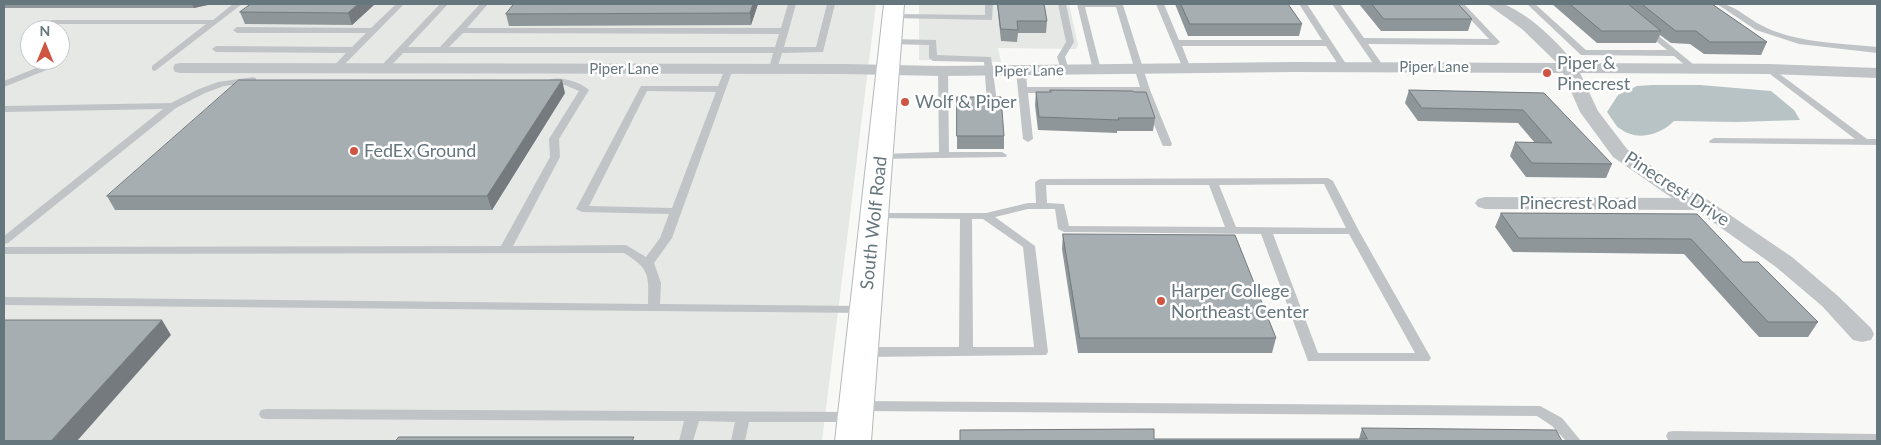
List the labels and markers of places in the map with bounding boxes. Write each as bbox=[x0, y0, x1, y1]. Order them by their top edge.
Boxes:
place label: Piper & Pinecrest bbox=[1557, 52, 1630, 94]
marker: Piper & Pinecrest bbox=[1541, 67, 1553, 79]
place label: Wolf & Piper bbox=[915, 91, 1017, 113]
marker: Wolf & Piper bbox=[899, 96, 911, 108]
place label: FedEx Ground bbox=[364, 140, 476, 162]
marker: FedEx Ground bbox=[348, 145, 360, 157]
place label: Harper College Northeast Center bbox=[1171, 280, 1309, 322]
marker: Harper College Northeast Center bbox=[1155, 295, 1167, 307]

